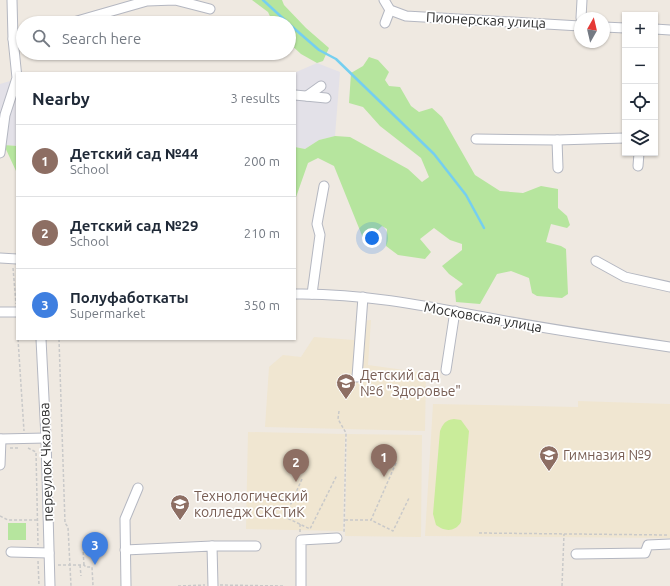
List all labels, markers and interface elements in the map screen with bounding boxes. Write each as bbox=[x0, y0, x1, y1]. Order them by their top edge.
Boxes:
street label: Пионерская улица bbox=[426, 9, 546, 31]
north arrow bbox=[574, 12, 610, 48]
map controls bbox=[622, 12, 658, 156]
button: + bbox=[622, 12, 658, 48]
search box bbox=[16, 16, 296, 60]
icon: search bbox=[30, 27, 52, 49]
text: Search here bbox=[62, 30, 141, 47]
button: − bbox=[622, 48, 658, 84]
button: locate bbox=[622, 84, 658, 120]
text: Nearby bbox=[32, 89, 90, 108]
text: 3 results bbox=[230, 91, 280, 105]
button: layers bbox=[622, 120, 658, 156]
text: Детский сад №44 bbox=[70, 145, 198, 162]
text: 1 bbox=[41, 154, 49, 168]
text: 200 m bbox=[244, 154, 280, 168]
text: School bbox=[70, 162, 109, 176]
text: Детский сад №29 bbox=[70, 217, 198, 234]
text: 2 bbox=[41, 226, 49, 240]
text: 210 m bbox=[244, 226, 280, 240]
your location bbox=[362, 228, 382, 248]
text: School bbox=[70, 234, 109, 248]
text: Полуфаботкаты bbox=[70, 289, 189, 306]
text: 3 bbox=[41, 298, 49, 312]
text: 350 m bbox=[244, 298, 280, 312]
street label: Московская улица bbox=[423, 299, 543, 335]
text: Supermarket bbox=[70, 306, 145, 320]
place label: Детский сад №6 "Здоровье" bbox=[360, 367, 461, 399]
school or university icon: Детский сад №6 "Здоровье" bbox=[335, 372, 357, 400]
street label: переулок Чкалова bbox=[36, 402, 56, 522]
pin: 1 bbox=[371, 444, 397, 477]
school or university icon: Гимназия №9 bbox=[538, 444, 560, 472]
place label: Гимназия №9 bbox=[563, 447, 652, 463]
pin: 2 bbox=[283, 449, 309, 482]
place label: Технологический колледж СКСТиК bbox=[194, 488, 308, 520]
school or university icon: Технологический колледж СКСТиК bbox=[169, 493, 191, 521]
pin: 3 bbox=[82, 532, 108, 565]

